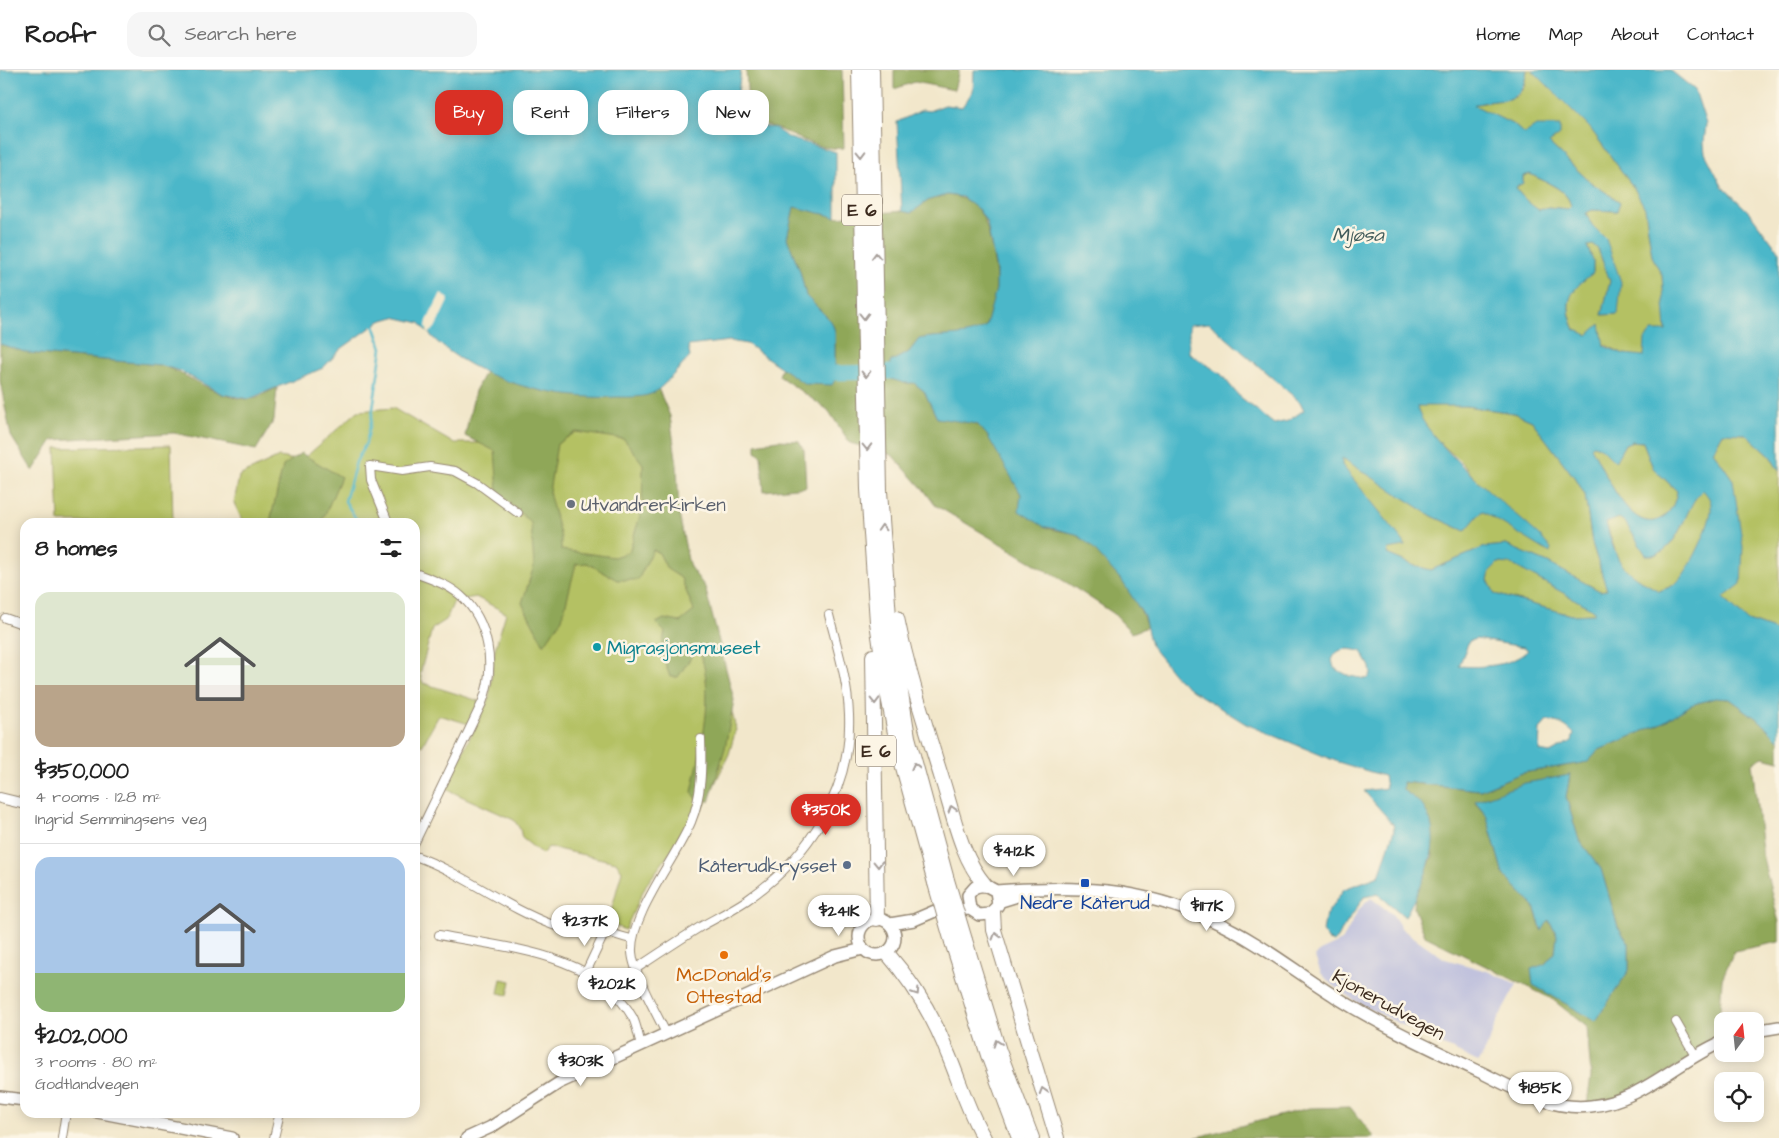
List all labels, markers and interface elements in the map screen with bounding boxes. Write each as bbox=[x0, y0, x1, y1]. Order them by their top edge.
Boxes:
search box bbox=[127, 12, 477, 57]
text: Roofr bbox=[25, 18, 97, 52]
icon: search bbox=[145, 21, 173, 49]
text: Search here bbox=[185, 21, 297, 48]
text: Home bbox=[1476, 22, 1521, 47]
text: Map bbox=[1549, 22, 1583, 47]
text: About bbox=[1611, 22, 1659, 47]
text: Contact bbox=[1687, 22, 1754, 47]
chip: Buy bbox=[435, 90, 503, 135]
chip: Rent bbox=[513, 90, 588, 135]
chip: Filters bbox=[598, 90, 688, 135]
chip: New bbox=[698, 90, 769, 135]
one-way arrow bbox=[855, 150, 866, 158]
road number: E 6 bbox=[842, 194, 882, 226]
water label: Mjøsa bbox=[1332, 221, 1385, 249]
one-way arrow bbox=[871, 252, 881, 260]
one-way arrow bbox=[859, 312, 869, 320]
one-way arrow bbox=[860, 371, 871, 379]
one-way arrow bbox=[862, 444, 872, 451]
place label: Utvandrerkirken bbox=[581, 492, 726, 519]
marker: Utvandrerkirken bbox=[565, 498, 577, 510]
one-way arrow bbox=[877, 524, 888, 532]
text: 8 homes bbox=[35, 534, 117, 563]
icon: filters bbox=[377, 534, 405, 562]
icon: home bbox=[175, 624, 265, 714]
place label: Migrasjonsmuseet bbox=[607, 635, 761, 663]
marker: Migrasjonsmuseet bbox=[591, 641, 603, 653]
one-way arrow bbox=[870, 698, 880, 706]
road number: E 6 bbox=[856, 736, 896, 766]
text: $350,000 bbox=[35, 757, 129, 786]
one-way arrow bbox=[910, 761, 921, 770]
text: 4 rooms · 128 m² bbox=[35, 786, 161, 808]
pin: $350K bbox=[791, 794, 861, 836]
text: $350K bbox=[802, 799, 850, 821]
one-way arrow bbox=[947, 805, 957, 813]
text: Ingrid Semmingsens veg bbox=[35, 808, 206, 830]
pin: $412K bbox=[979, 834, 1049, 877]
text: $412K bbox=[994, 840, 1034, 862]
place label: Kåterudkrysset bbox=[698, 853, 837, 881]
marker: Kåterudkrysset bbox=[841, 859, 853, 871]
one-way arrow bbox=[872, 860, 883, 868]
marker: Nedre Kåterud bbox=[1079, 877, 1091, 889]
icon: home bbox=[175, 890, 265, 980]
place label: Nedre Kåterud bbox=[1020, 890, 1150, 917]
pin: $117K bbox=[1172, 890, 1242, 932]
pin: $241K bbox=[804, 894, 874, 937]
text: $117K bbox=[1191, 895, 1223, 917]
text: $241K bbox=[819, 900, 859, 922]
pin: $237K bbox=[550, 904, 620, 947]
text: $237K bbox=[562, 910, 608, 932]
one-way arrow bbox=[991, 931, 1002, 940]
marker: McDonald's Ottestad bbox=[718, 949, 730, 961]
place label: McDonald's Ottestad bbox=[676, 962, 772, 1011]
street label: Kjonerudvegen bbox=[1327, 963, 1449, 1048]
pin: $202K bbox=[577, 968, 647, 1010]
text: $202K bbox=[589, 973, 636, 995]
one-way arrow bbox=[910, 986, 919, 996]
north arrow bbox=[1714, 1012, 1764, 1062]
map controls bbox=[1714, 1012, 1764, 1122]
text: $202,000 bbox=[35, 1022, 127, 1051]
one-way arrow bbox=[992, 1040, 1002, 1048]
pin: $303K bbox=[546, 1044, 616, 1087]
text: $303K bbox=[559, 1050, 603, 1072]
text: 3 rooms · 80 m² bbox=[35, 1051, 157, 1073]
pin: $185K bbox=[1505, 1072, 1575, 1114]
button: locate bbox=[1714, 1072, 1764, 1122]
text: Godtlandvegen bbox=[35, 1073, 138, 1095]
text: $185K bbox=[1519, 1077, 1561, 1099]
one-way arrow bbox=[1038, 1088, 1048, 1096]

